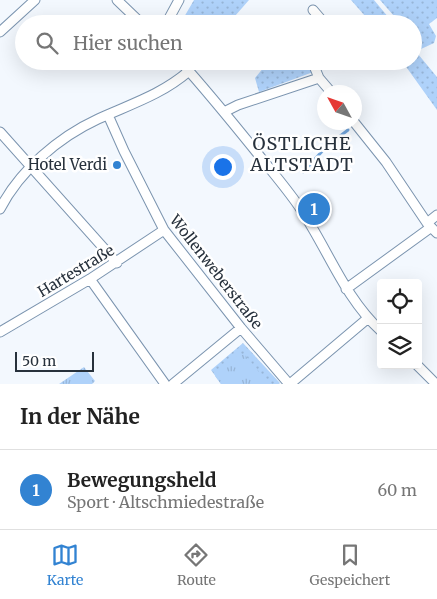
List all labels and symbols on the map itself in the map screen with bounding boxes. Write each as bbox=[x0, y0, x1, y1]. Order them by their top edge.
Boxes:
north arrow bbox=[317, 85, 362, 130]
district label: ÖSTLICHE ALTSTADT bbox=[249, 132, 354, 176]
your location bbox=[210, 154, 236, 180]
place label: Hotel Verdi bbox=[28, 155, 107, 174]
marker: Hotel Verdi bbox=[111, 159, 123, 171]
pin: 1 bbox=[298, 190, 330, 228]
street label: Wollenweberstraße bbox=[165, 210, 267, 333]
street label: Hartestraße bbox=[34, 240, 118, 301]
scale bar bbox=[15, 349, 94, 372]

